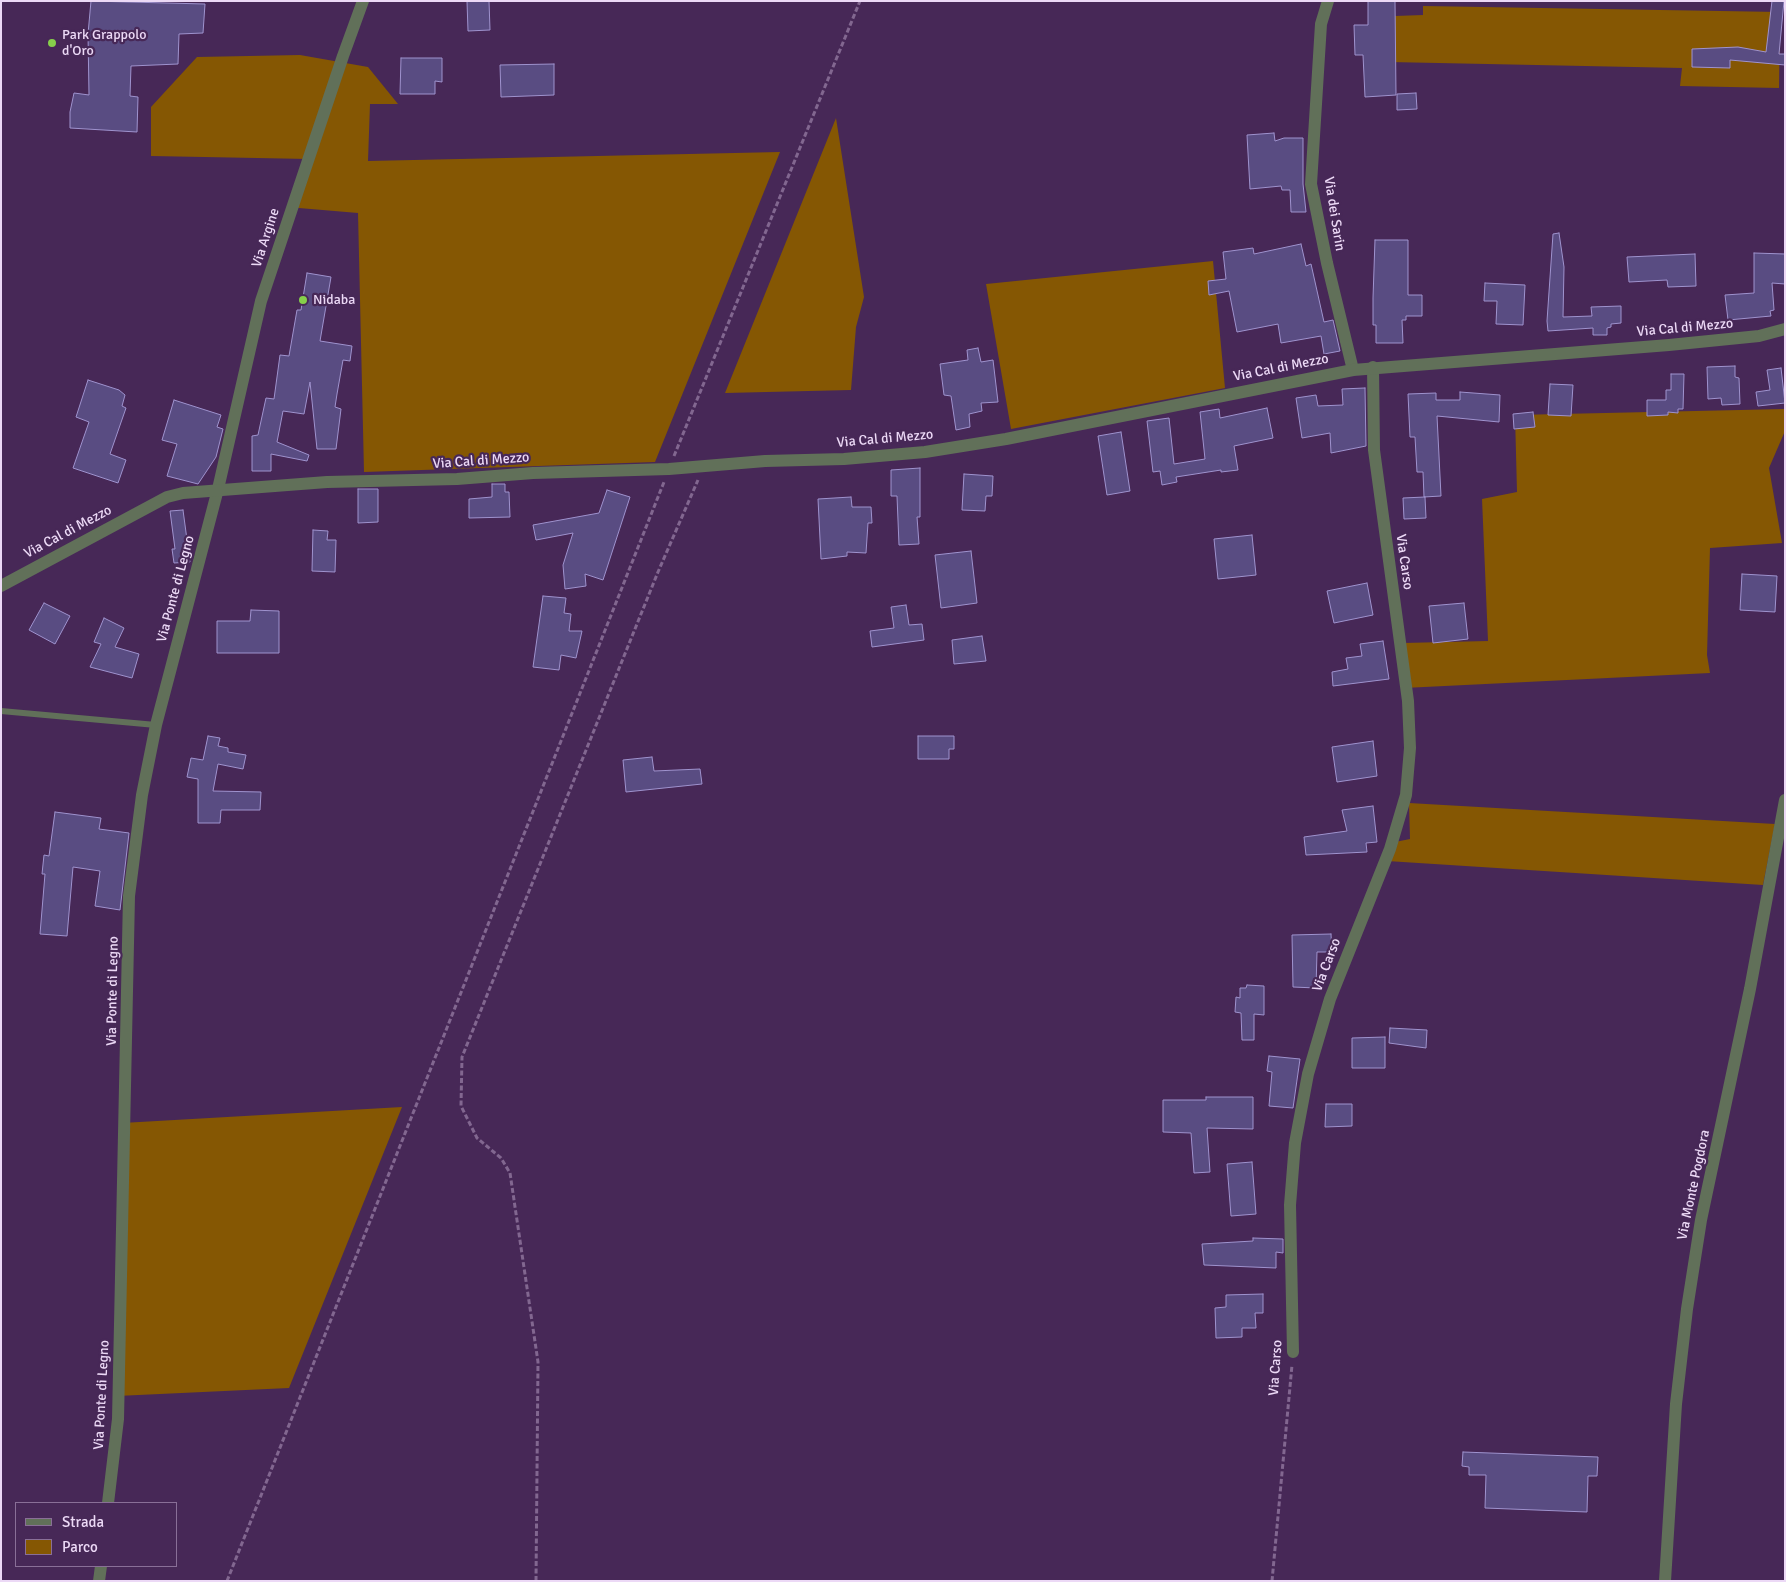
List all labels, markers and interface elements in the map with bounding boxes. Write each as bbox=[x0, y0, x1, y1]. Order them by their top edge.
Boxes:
place label: Park Grappolo d'Oro bbox=[62, 27, 147, 59]
marker: Park Grappolo d'Oro bbox=[46, 37, 58, 49]
street label: Via dei Sarin bbox=[1320, 176, 1348, 252]
street label: Via Argine bbox=[249, 206, 283, 270]
place label: Nidaba bbox=[313, 292, 355, 308]
marker: Nidaba bbox=[297, 294, 309, 306]
street label: Via Cal di Mezzo bbox=[1636, 315, 1734, 341]
street label: Via Cal di Mezzo bbox=[1232, 351, 1330, 385]
street label: Via Cal di Mezzo bbox=[836, 426, 934, 452]
street label: Via Cal di Mezzo bbox=[432, 449, 530, 473]
street label: Via Cal di Mezzo bbox=[21, 502, 115, 562]
street label: Via Carso bbox=[1392, 533, 1416, 591]
street label: Via Ponte di Legno bbox=[154, 534, 198, 644]
street label: Via Ponte di Legno bbox=[104, 936, 122, 1046]
street label: Via Carso bbox=[1309, 936, 1345, 994]
street label: Via Monte Pogdora bbox=[1674, 1128, 1714, 1242]
street label: Via Carso bbox=[1266, 1339, 1286, 1397]
street label: Via Ponte di Legno bbox=[91, 1340, 113, 1450]
legend bbox=[15, 1502, 178, 1567]
text: Strada bbox=[62, 1513, 104, 1531]
text: Parco bbox=[62, 1538, 98, 1556]

